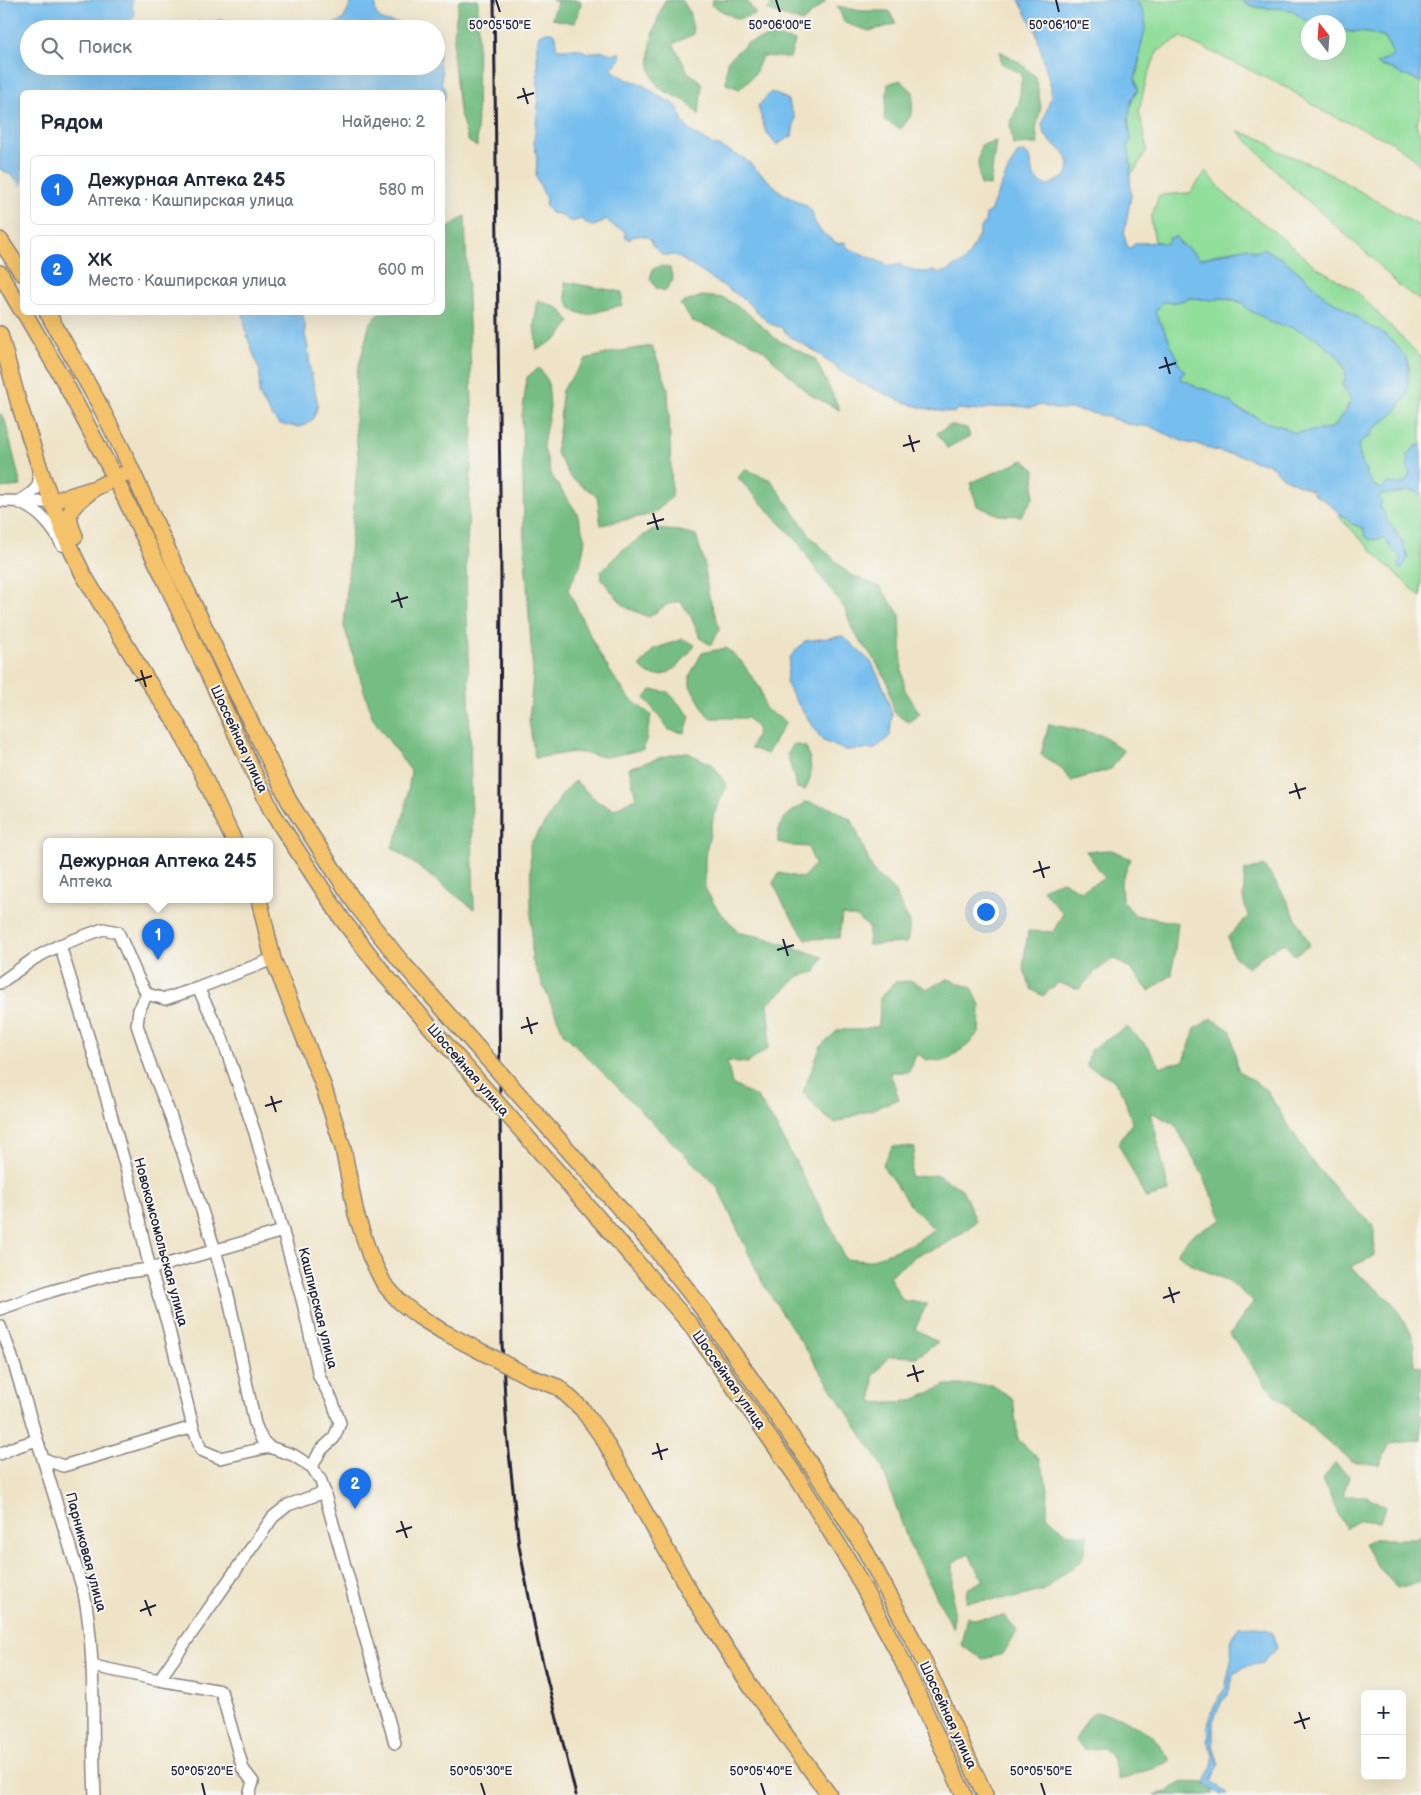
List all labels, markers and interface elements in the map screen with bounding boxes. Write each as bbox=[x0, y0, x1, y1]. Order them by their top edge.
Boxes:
north arrow bbox=[1301, 15, 1346, 60]
text: 50°05'50"E bbox=[469, 18, 531, 33]
text: 50°06'00"E bbox=[748, 18, 812, 33]
text: 50°06'10"E bbox=[1029, 18, 1089, 33]
search box bbox=[20, 20, 445, 75]
icon: search bbox=[38, 34, 66, 62]
text: Поиск bbox=[78, 36, 132, 59]
text: Рядом bbox=[40, 110, 103, 135]
text: Найдено: 2 bbox=[341, 113, 425, 132]
text: Дежурная Аптека 245 bbox=[88, 169, 285, 192]
text: 1 bbox=[54, 181, 60, 200]
text: 580 m bbox=[379, 181, 424, 200]
text: Аптека · Кашпирская улица bbox=[88, 192, 294, 211]
text: ХК bbox=[88, 249, 112, 272]
text: 2 bbox=[52, 261, 62, 280]
text: 600 m bbox=[378, 261, 424, 280]
text: Место · Кашпирская улица bbox=[88, 272, 286, 291]
street label: Шоссейная улица bbox=[207, 682, 272, 796]
popup bbox=[43, 838, 273, 903]
text: Дежурная Аптека 245 bbox=[59, 850, 257, 873]
text: Аптека bbox=[59, 873, 112, 892]
your location bbox=[973, 899, 999, 925]
pin: 1 bbox=[142, 919, 174, 960]
street label: Шоссейная улица bbox=[423, 1020, 513, 1120]
street label: Новокомсомольская улица bbox=[130, 1156, 192, 1329]
street label: Кашпирская улица bbox=[295, 1246, 341, 1371]
street label: Шоссейная улица bbox=[689, 1327, 770, 1433]
pin: 2 bbox=[339, 1468, 371, 1509]
street label: Парниковая улица bbox=[62, 1490, 110, 1614]
street label: Шоссейная улица bbox=[916, 1658, 981, 1772]
map controls bbox=[1361, 1690, 1406, 1780]
button: + bbox=[1361, 1690, 1406, 1735]
button: − bbox=[1361, 1735, 1406, 1780]
text: 50°05'20"E bbox=[171, 1764, 233, 1779]
text: 50°05'30"E bbox=[450, 1764, 513, 1779]
text: 50°05'40"E bbox=[730, 1764, 793, 1779]
text: 50°05'50"E bbox=[1010, 1764, 1072, 1779]

